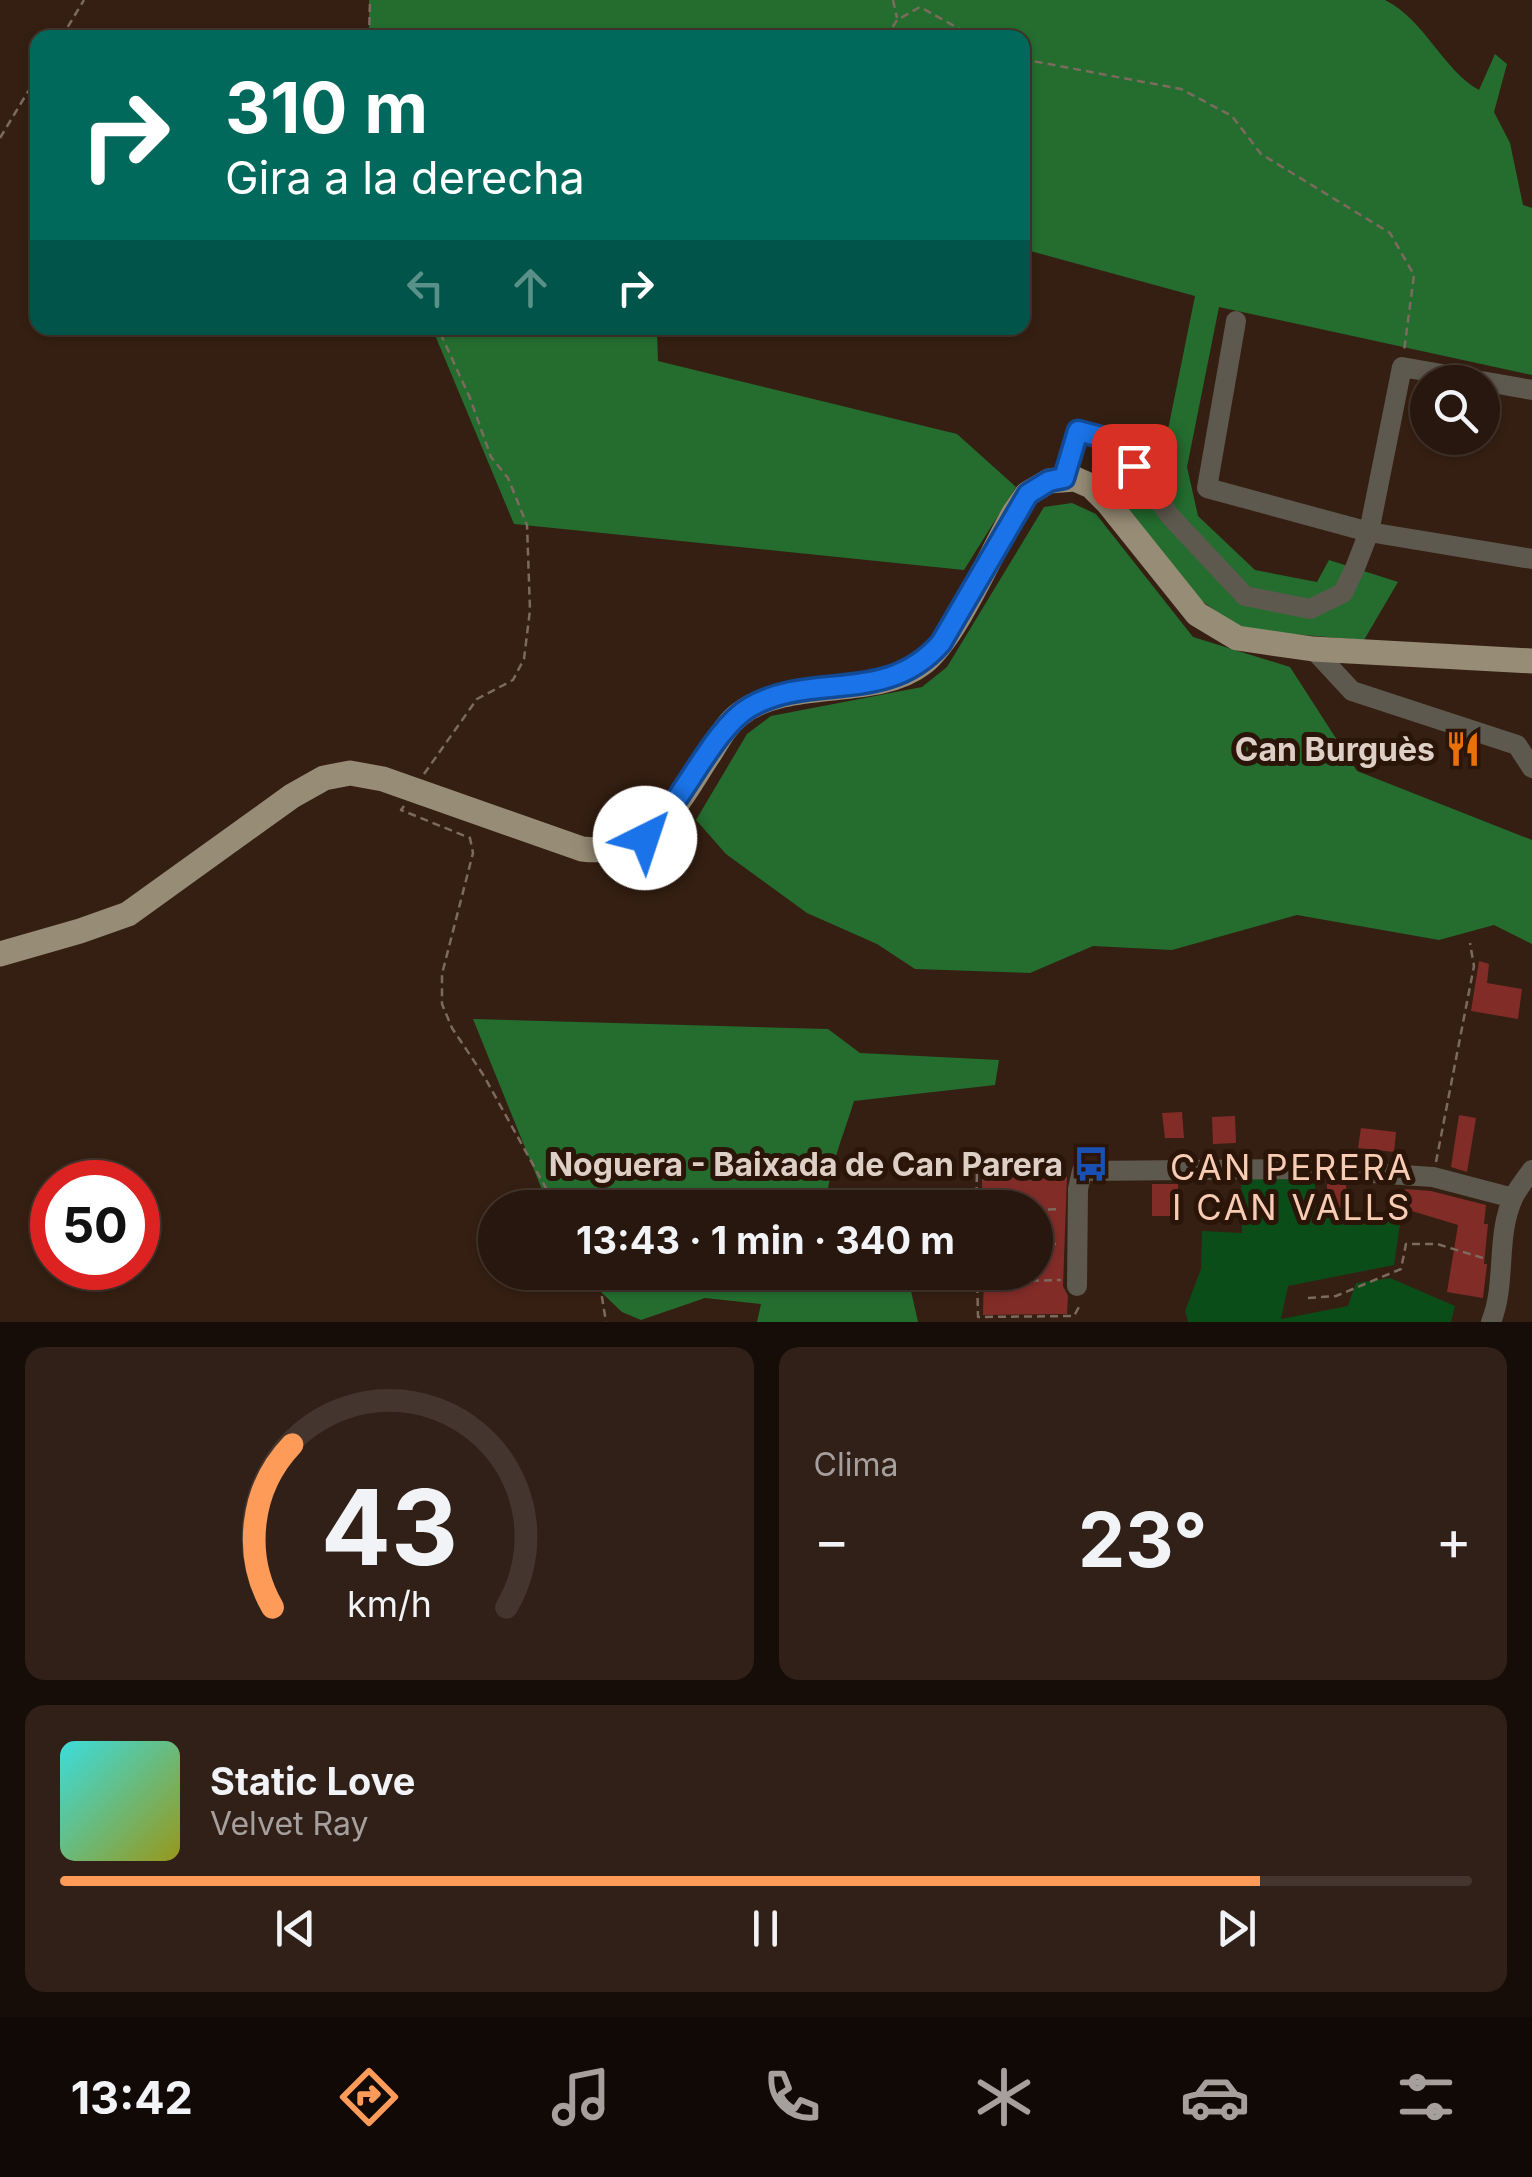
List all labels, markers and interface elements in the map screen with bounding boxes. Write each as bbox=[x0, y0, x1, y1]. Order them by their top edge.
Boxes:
text: 310 m bbox=[225, 65, 428, 150]
icon: right bbox=[60, 70, 190, 200]
text: Gira a la derecha bbox=[225, 150, 585, 205]
icon: left bbox=[398, 260, 453, 315]
icon: ahead bbox=[503, 260, 558, 315]
icon: right bbox=[608, 260, 663, 315]
map controls bbox=[1410, 365, 1500, 455]
button: search bbox=[1410, 365, 1500, 455]
pin bbox=[1092, 424, 1177, 509]
icon: arrive bbox=[1107, 439, 1162, 494]
place label: Can Burguès bbox=[1235, 730, 1435, 769]
restaurant icon: Can Burguès bbox=[1444, 730, 1482, 768]
position arrow bbox=[593, 786, 697, 890]
place label: Noguera - Baixada de Can Parera bbox=[549, 1145, 1063, 1184]
bus stop icon: Noguera - Baixada de Can Parera bbox=[1072, 1145, 1110, 1183]
district label: CAN PERERA I CAN VALLS bbox=[1170, 1146, 1414, 1228]
speed limit sign: 50 bbox=[30, 1160, 160, 1290]
text: 13:43 · 1 min · 340 m bbox=[576, 1217, 955, 1263]
text: Clima bbox=[814, 1445, 898, 1484]
text: 43 bbox=[321, 1464, 458, 1590]
text: 23° bbox=[1078, 1494, 1208, 1585]
text: − bbox=[814, 1507, 850, 1573]
text: + bbox=[1436, 1507, 1472, 1573]
text: km/h bbox=[347, 1582, 432, 1626]
text: Static Love bbox=[210, 1758, 415, 1804]
text: Velvet Ray bbox=[210, 1804, 368, 1843]
icon: previous bbox=[268, 1901, 323, 1956]
icon: pause bbox=[738, 1901, 793, 1956]
icon: next bbox=[1209, 1901, 1264, 1956]
icon: directions bbox=[334, 2062, 404, 2132]
icon: music bbox=[546, 2062, 616, 2132]
icon: phone bbox=[757, 2062, 827, 2132]
icon: climate bbox=[969, 2062, 1039, 2132]
icon: car bbox=[1180, 2062, 1250, 2132]
icon: filters bbox=[1391, 2062, 1461, 2132]
text: 13:42 bbox=[71, 2070, 193, 2125]

